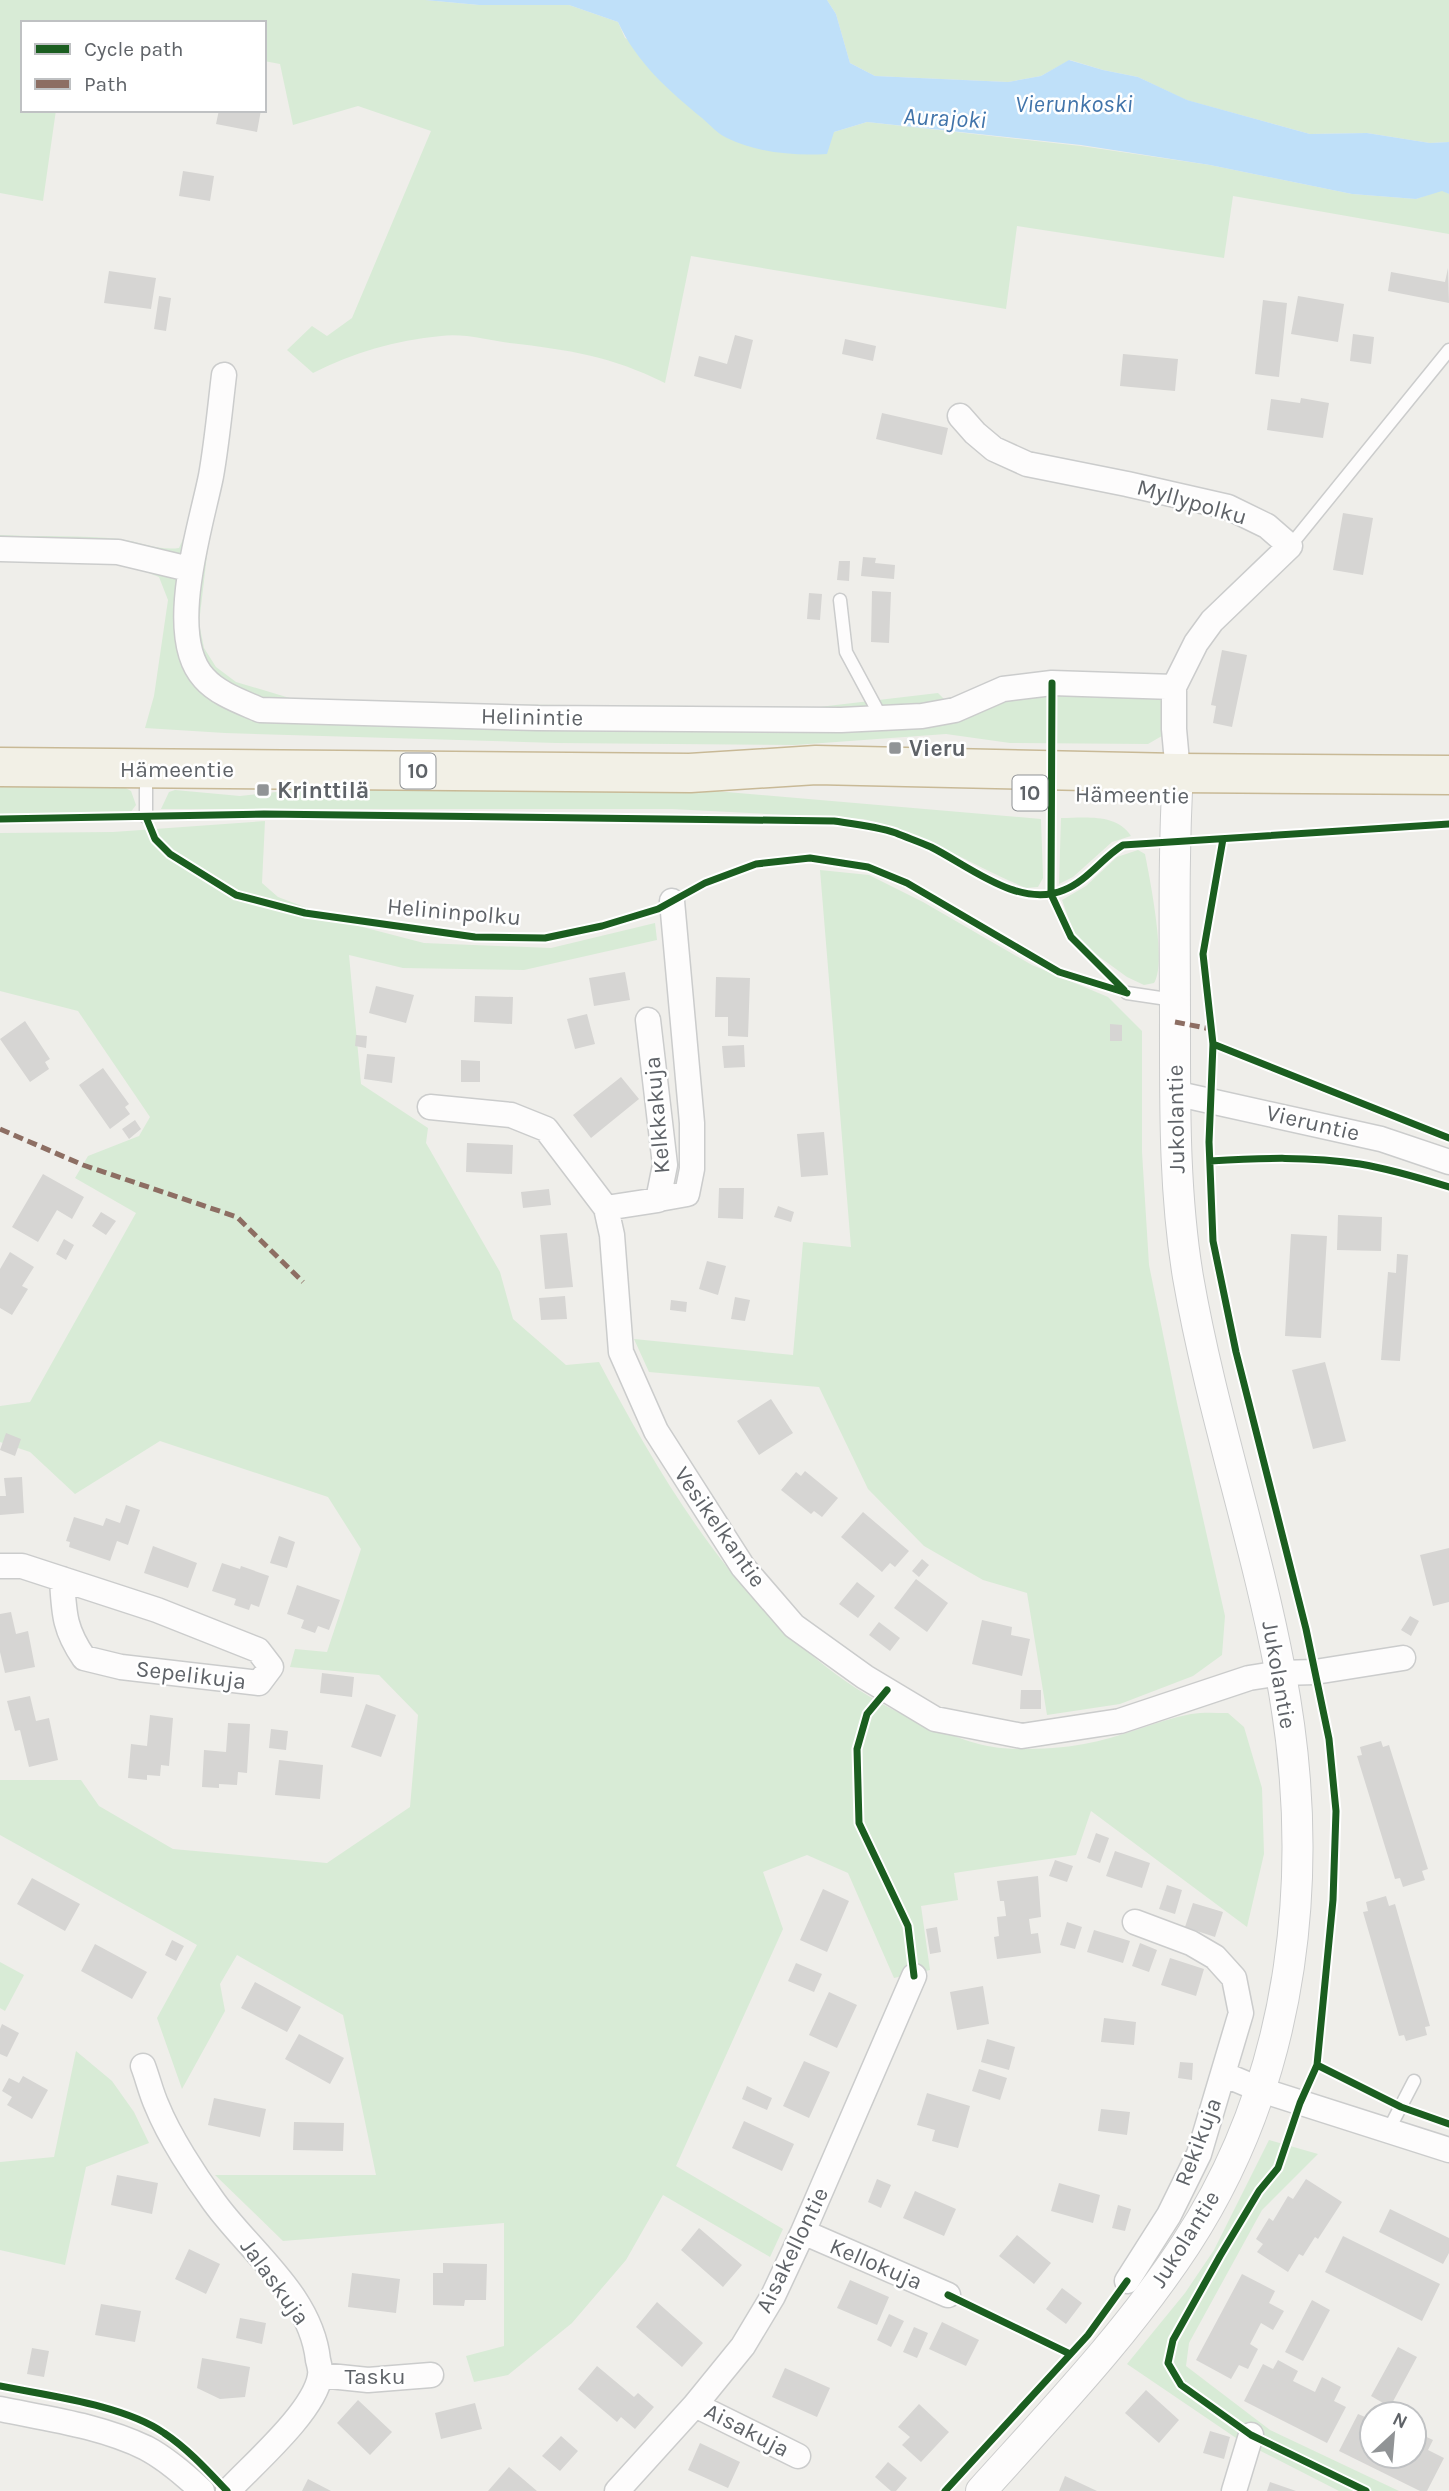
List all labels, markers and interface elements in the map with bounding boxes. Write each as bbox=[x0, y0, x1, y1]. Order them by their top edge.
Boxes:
legend bbox=[21, 21, 266, 112]
text: Cycle path bbox=[84, 37, 184, 61]
text: Path bbox=[84, 72, 128, 96]
water label: Vierunkoski bbox=[1015, 90, 1133, 118]
water label: Aurajoki bbox=[903, 102, 987, 134]
street label: Myllypolku bbox=[1134, 473, 1250, 531]
street label: Helinintie bbox=[481, 703, 583, 731]
place label: Vieru bbox=[909, 735, 966, 762]
marker: Vieru bbox=[887, 740, 903, 756]
road number: 10 bbox=[400, 754, 436, 788]
street label: Hämeentie bbox=[120, 756, 234, 783]
road number: 10 bbox=[1012, 776, 1048, 810]
place label: Krinttilä bbox=[277, 777, 369, 804]
street label: Hämeentie bbox=[1075, 781, 1189, 809]
marker: Krinttilä bbox=[255, 782, 271, 798]
street label: Helininpolku bbox=[386, 893, 522, 931]
street label: Kelkkakuja bbox=[638, 1055, 676, 1175]
street label: Jukolantie bbox=[1162, 1064, 1190, 1174]
street label: Vieruntie bbox=[1264, 1099, 1362, 1147]
street label: Vesikelkantie bbox=[669, 1462, 771, 1592]
street label: Jukolantie bbox=[1256, 1619, 1302, 1731]
street label: Sepelikuja bbox=[134, 1655, 248, 1695]
street label: Rekikuja bbox=[1169, 2094, 1227, 2190]
street label: Aisakellontie bbox=[750, 2183, 834, 2317]
street label: Jukolantie bbox=[1145, 2186, 1225, 2292]
street label: Kellokuja bbox=[826, 2232, 926, 2296]
street label: Jalaskuja bbox=[235, 2234, 315, 2330]
street label: Tasku bbox=[344, 2363, 406, 2390]
street label: Aisakuja bbox=[700, 2397, 794, 2463]
north arrow bbox=[1358, 2400, 1428, 2470]
text: N bbox=[1389, 2408, 1411, 2433]

